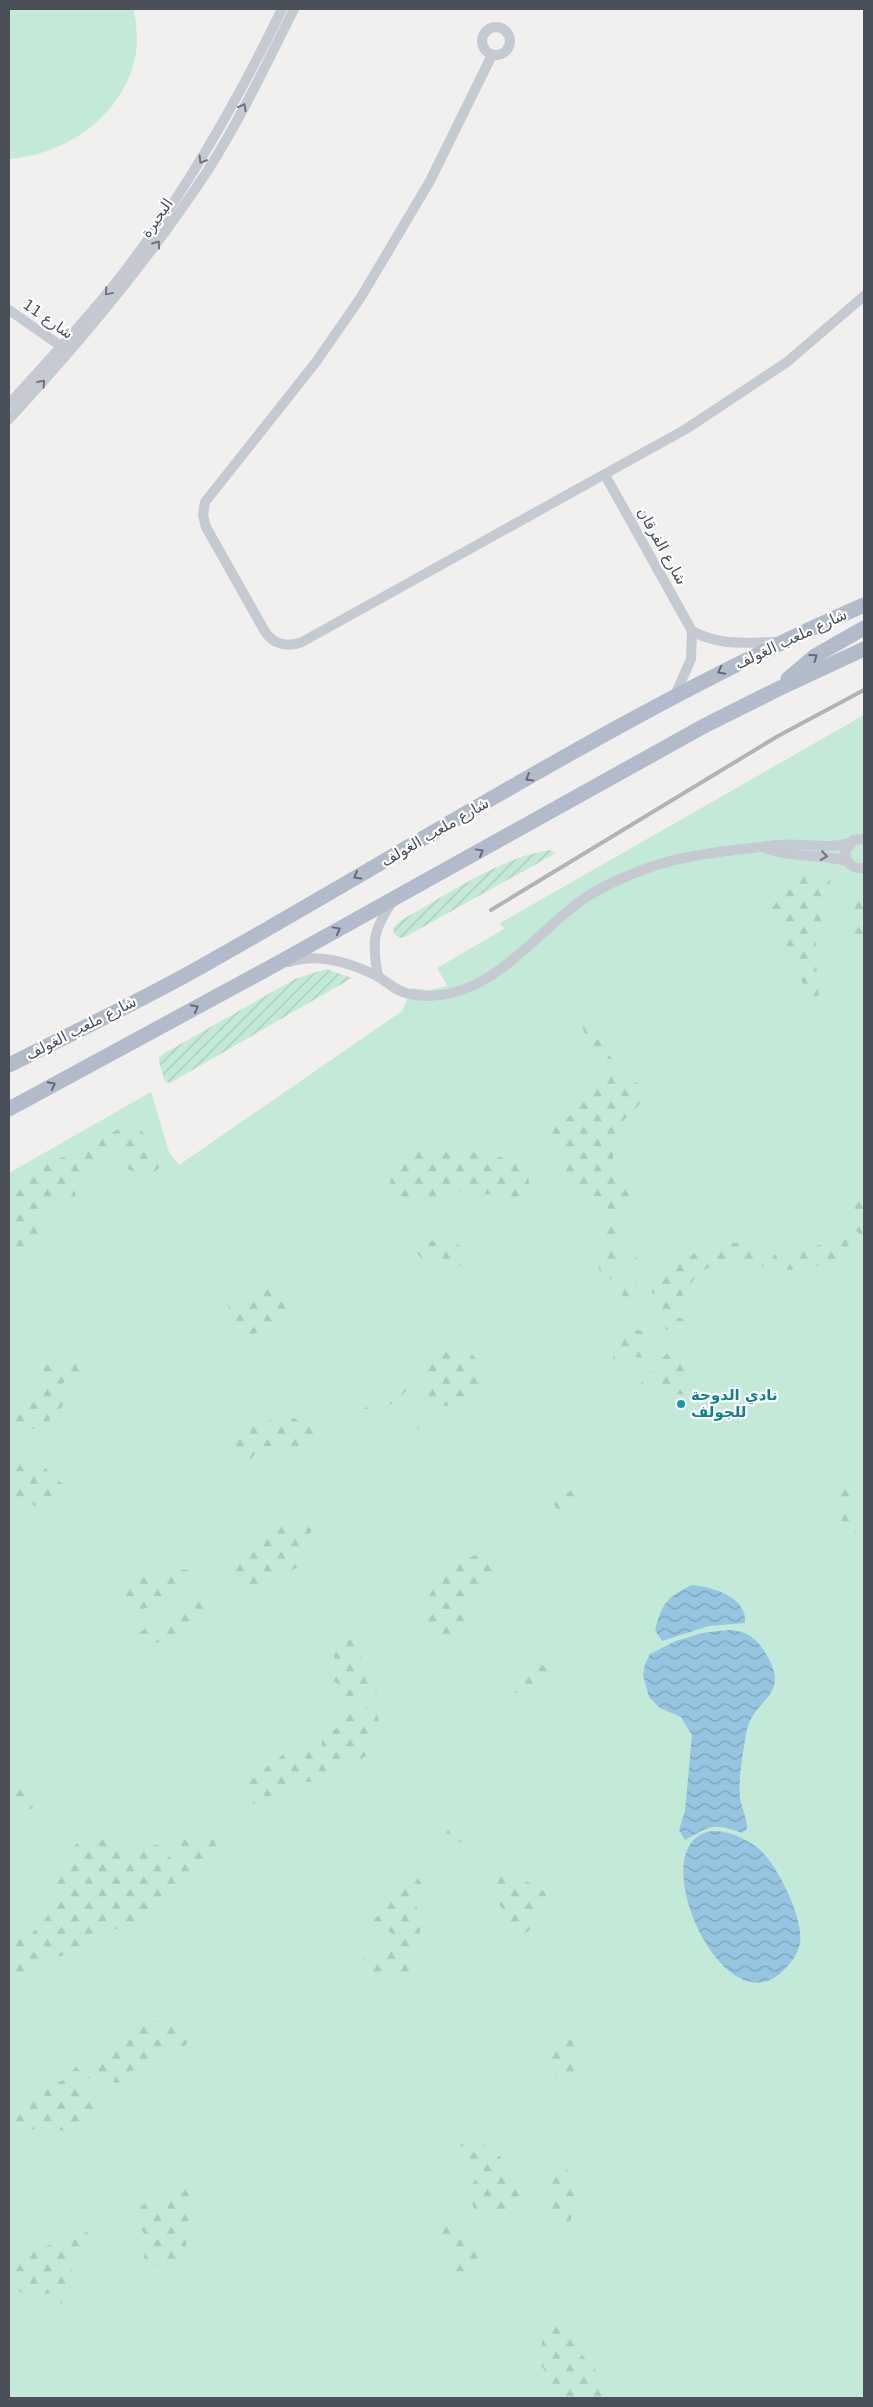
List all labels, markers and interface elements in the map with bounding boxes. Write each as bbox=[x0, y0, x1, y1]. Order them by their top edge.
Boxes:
one-way arrow bbox=[237, 104, 247, 113]
one-way arrow bbox=[198, 154, 208, 163]
street label: البحيرة bbox=[137, 195, 177, 241]
one-way arrow bbox=[150, 241, 160, 250]
one-way arrow bbox=[105, 286, 113, 295]
street label: شارع 11 bbox=[19, 295, 77, 343]
one-way arrow bbox=[36, 380, 45, 389]
street label: شارع الفرقان bbox=[633, 504, 691, 588]
street label: شارع ملعب الغولف bbox=[732, 605, 850, 673]
one-way arrow bbox=[809, 654, 818, 663]
one-way arrow bbox=[717, 665, 726, 675]
one-way arrow bbox=[525, 771, 534, 781]
street label: شارع ملعب الغولف bbox=[378, 794, 492, 870]
one-way arrow bbox=[474, 848, 483, 858]
one-way arrow bbox=[820, 850, 828, 861]
one-way arrow bbox=[354, 870, 363, 880]
one-way arrow bbox=[332, 926, 341, 936]
street label: شارع ملعب الغولف bbox=[23, 992, 139, 1064]
one-way arrow bbox=[189, 1005, 198, 1015]
one-way arrow bbox=[46, 1082, 55, 1092]
place label: نادي الدوحة للجولف bbox=[691, 1386, 778, 1421]
marker: نادي الدوحة للجولف bbox=[675, 1398, 687, 1410]

